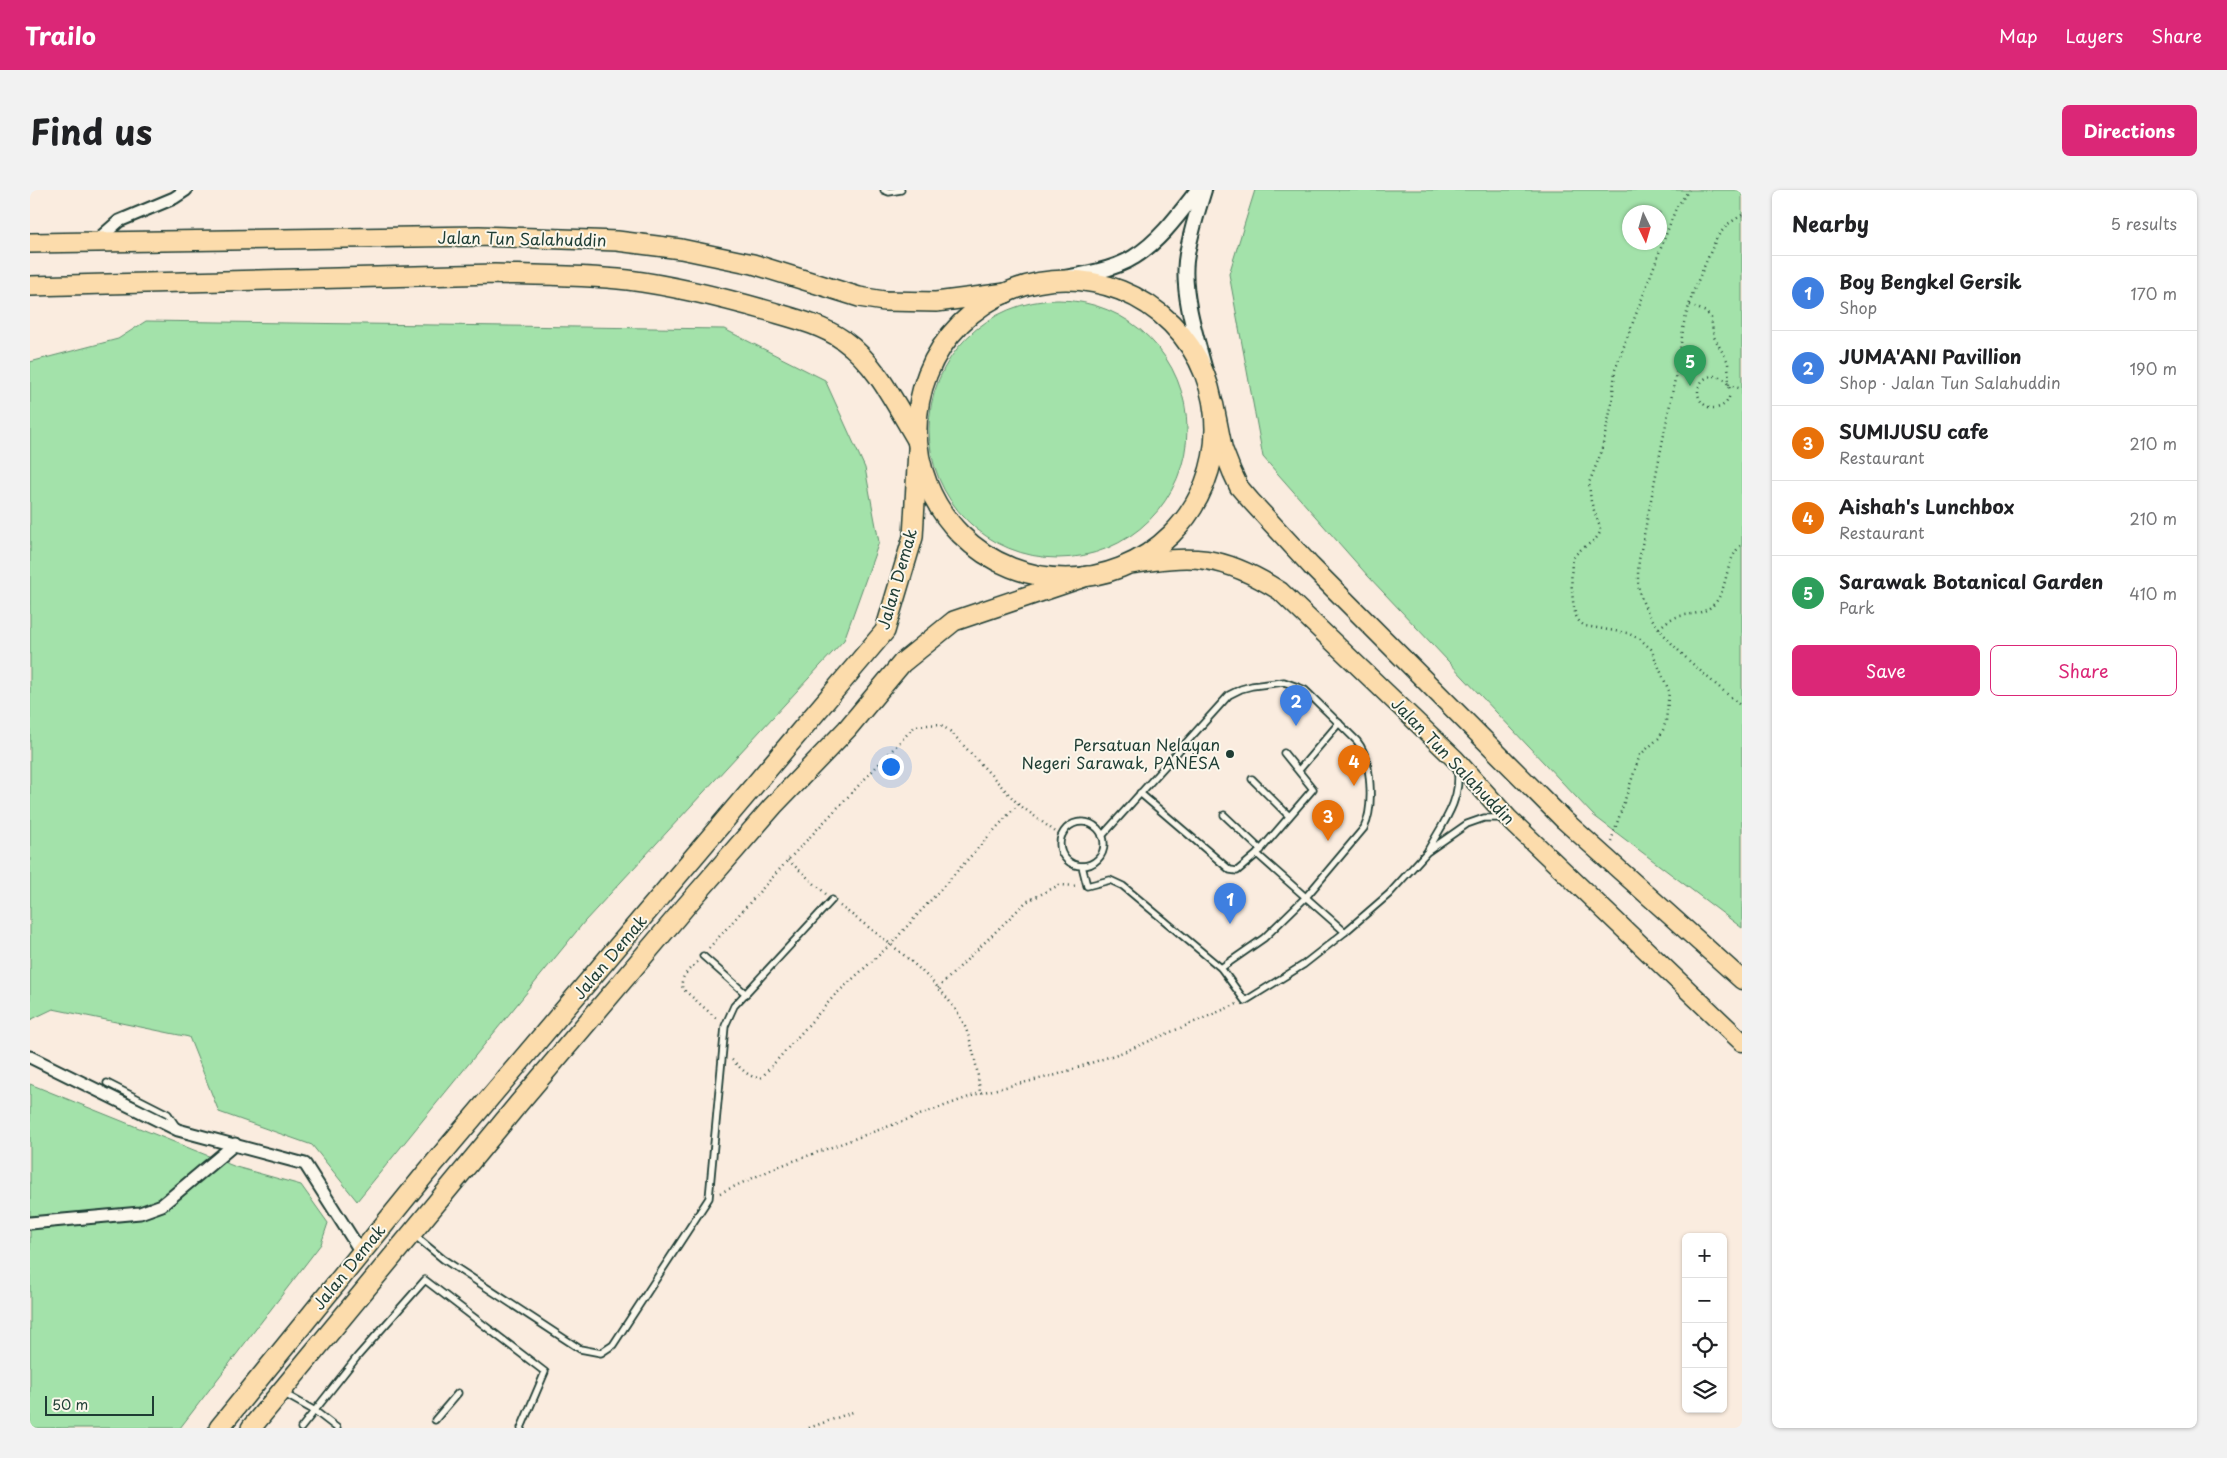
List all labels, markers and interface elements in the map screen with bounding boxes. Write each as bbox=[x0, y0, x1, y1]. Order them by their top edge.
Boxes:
text: Trailo bbox=[25, 17, 96, 53]
text: Map bbox=[1999, 22, 2038, 49]
text: Layers bbox=[2066, 22, 2123, 49]
text: Share bbox=[2151, 22, 2202, 49]
text: Find us bbox=[30, 104, 152, 157]
button: Directions bbox=[2062, 105, 2197, 156]
north arrow bbox=[1622, 205, 1667, 250]
text: Nearby bbox=[1792, 207, 1869, 239]
text: 5 results bbox=[2110, 211, 2177, 235]
street label: Jalan Tun Salahuddin bbox=[437, 225, 607, 251]
text: Boy Bengkel Gersik bbox=[1839, 267, 2022, 295]
text: 1 bbox=[1804, 281, 1812, 305]
text: 170 m bbox=[2131, 281, 2177, 305]
text: Shop bbox=[1839, 295, 1877, 319]
text: JUMA'ANI Pavillion bbox=[1839, 342, 2022, 370]
pin: 5 bbox=[1674, 345, 1706, 386]
text: 2 bbox=[1802, 356, 1814, 380]
text: 190 m bbox=[2129, 356, 2177, 380]
text: Shop · Jalan Tun Salahuddin bbox=[1839, 370, 2061, 394]
text: SUMIJUSU cafe bbox=[1839, 417, 1989, 445]
text: 3 bbox=[1803, 431, 1813, 455]
text: 210 m bbox=[2129, 431, 2177, 455]
text: Restaurant bbox=[1839, 445, 1925, 469]
text: Aishah's Lunchbox bbox=[1839, 492, 2014, 520]
text: 4 bbox=[1803, 506, 1813, 530]
text: 210 m bbox=[2129, 506, 2177, 530]
text: Restaurant bbox=[1839, 520, 1925, 544]
street label: Jalan Demak bbox=[870, 525, 922, 632]
text: Sarawak Botanical Garden bbox=[1839, 567, 2103, 595]
text: 5 bbox=[1803, 581, 1813, 605]
text: 410 m bbox=[2129, 581, 2177, 605]
text: Park bbox=[1839, 595, 1875, 619]
button: Save bbox=[1792, 645, 1980, 696]
button: Share bbox=[1990, 645, 2177, 696]
pin: 2 bbox=[1280, 685, 1312, 726]
street label: Jalan Tun Salahuddin bbox=[1386, 691, 1521, 829]
place label: Persatuan Nelayan Negeri Sarawak, PANESA bbox=[1021, 732, 1220, 774]
pin: 4 bbox=[1338, 745, 1370, 786]
marker: Persatuan Nelayan Negeri Sarawak, PANESA bbox=[1224, 748, 1236, 760]
your location bbox=[878, 754, 904, 780]
pin: 3 bbox=[1312, 800, 1344, 841]
pin: 1 bbox=[1214, 883, 1246, 924]
street label: Jalan Demak bbox=[567, 909, 652, 1004]
street label: Jalan Demak bbox=[306, 1218, 390, 1314]
map controls bbox=[1682, 1233, 1727, 1413]
button: + bbox=[1682, 1233, 1727, 1278]
button: − bbox=[1682, 1278, 1727, 1323]
button: locate bbox=[1682, 1323, 1727, 1368]
button: layers bbox=[1682, 1368, 1727, 1413]
scale bar bbox=[45, 1393, 154, 1416]
text: 50 m bbox=[52, 1394, 88, 1415]

